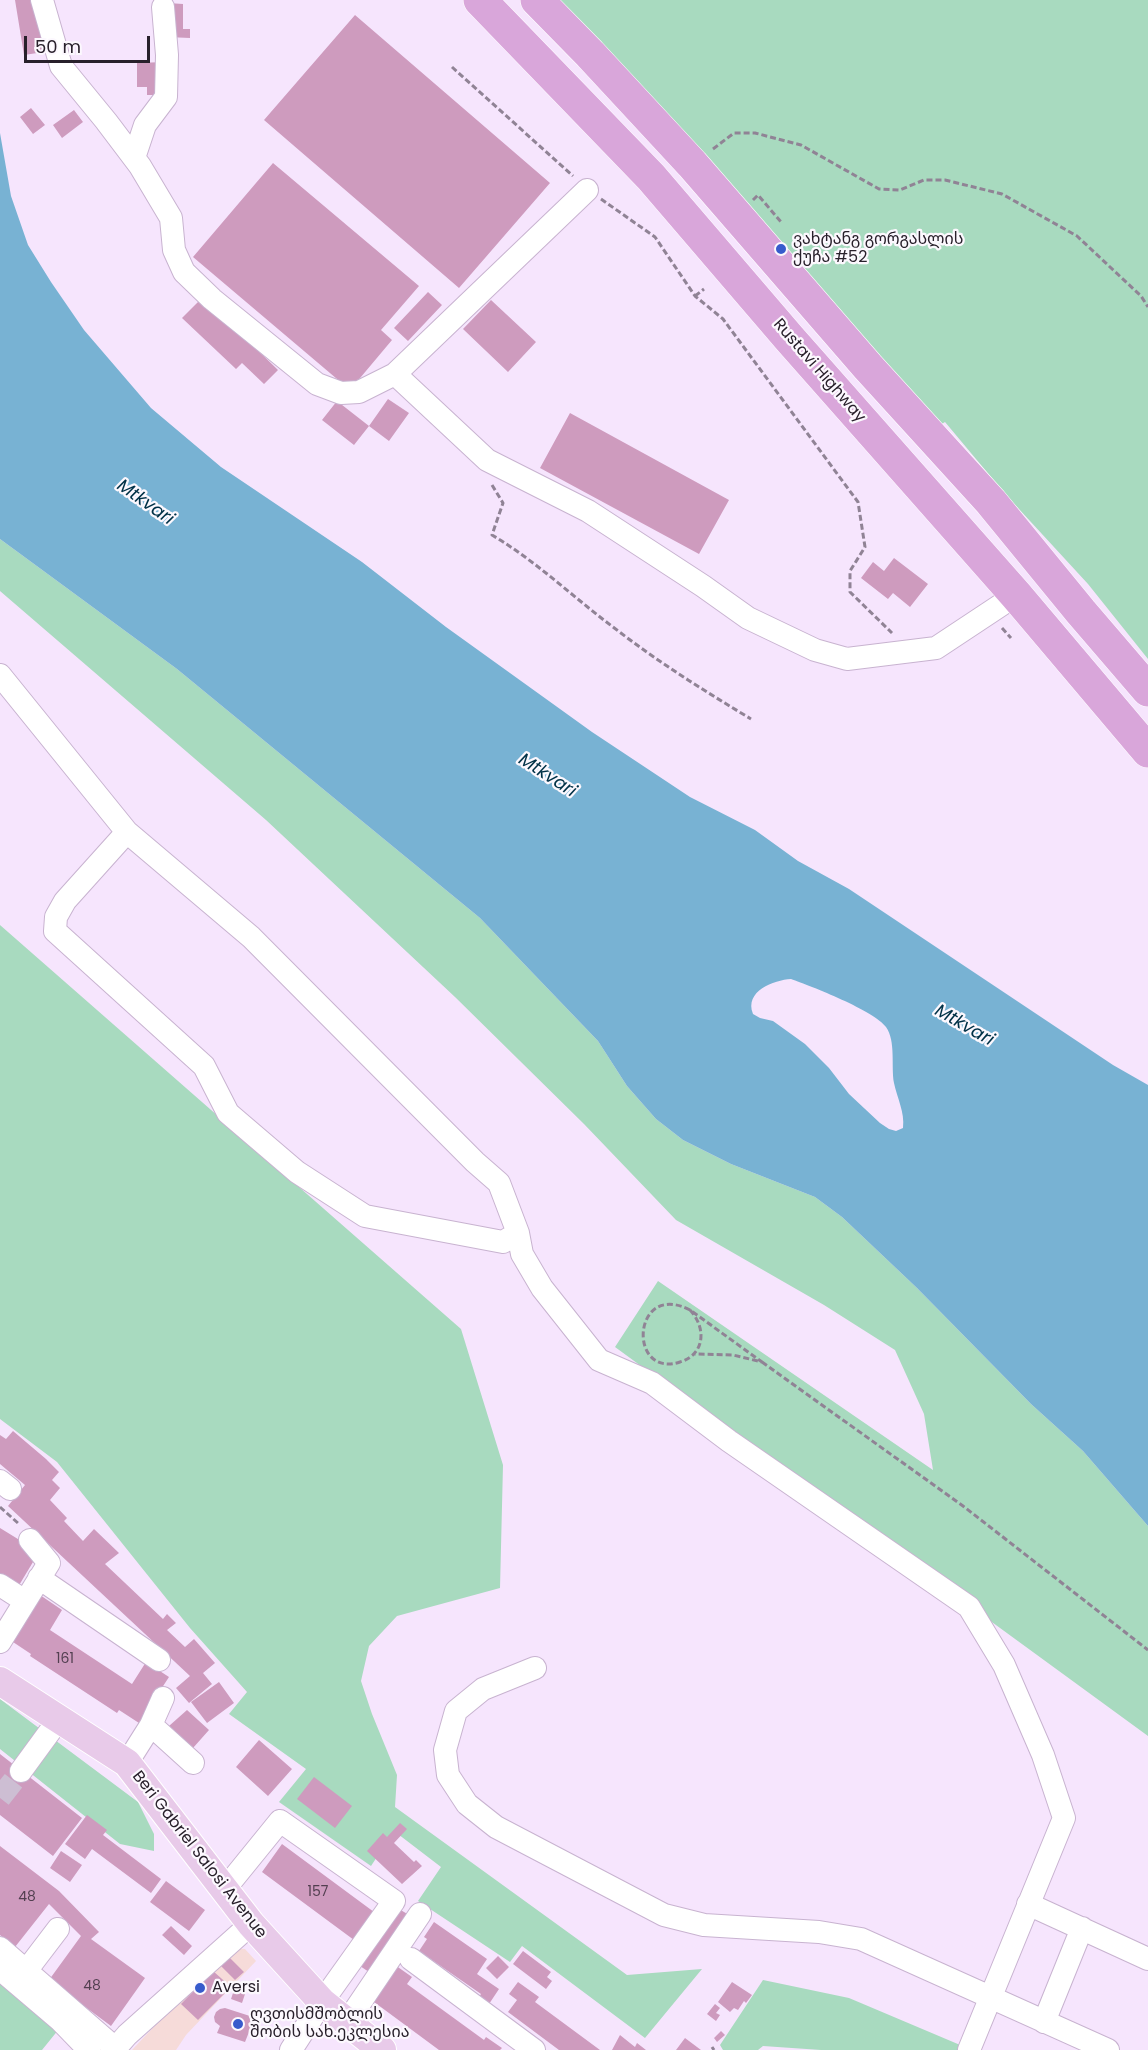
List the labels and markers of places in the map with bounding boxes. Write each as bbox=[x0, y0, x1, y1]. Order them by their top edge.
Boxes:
place label: ვახტანგ გორგასლის ქუჩა #52 bbox=[793, 230, 963, 268]
marker: ვახტანგ გორგასლის ქუჩა #52 bbox=[774, 242, 788, 256]
place label: Aversi bbox=[212, 1978, 260, 1998]
marker: Aversi bbox=[193, 1981, 207, 1995]
place label: ღვთისმშობლის შობის სახ.ეკლესია bbox=[250, 2005, 410, 2043]
marker: ღვთისმშობლის შობის სახ.ეკლესია bbox=[231, 2017, 245, 2031]

